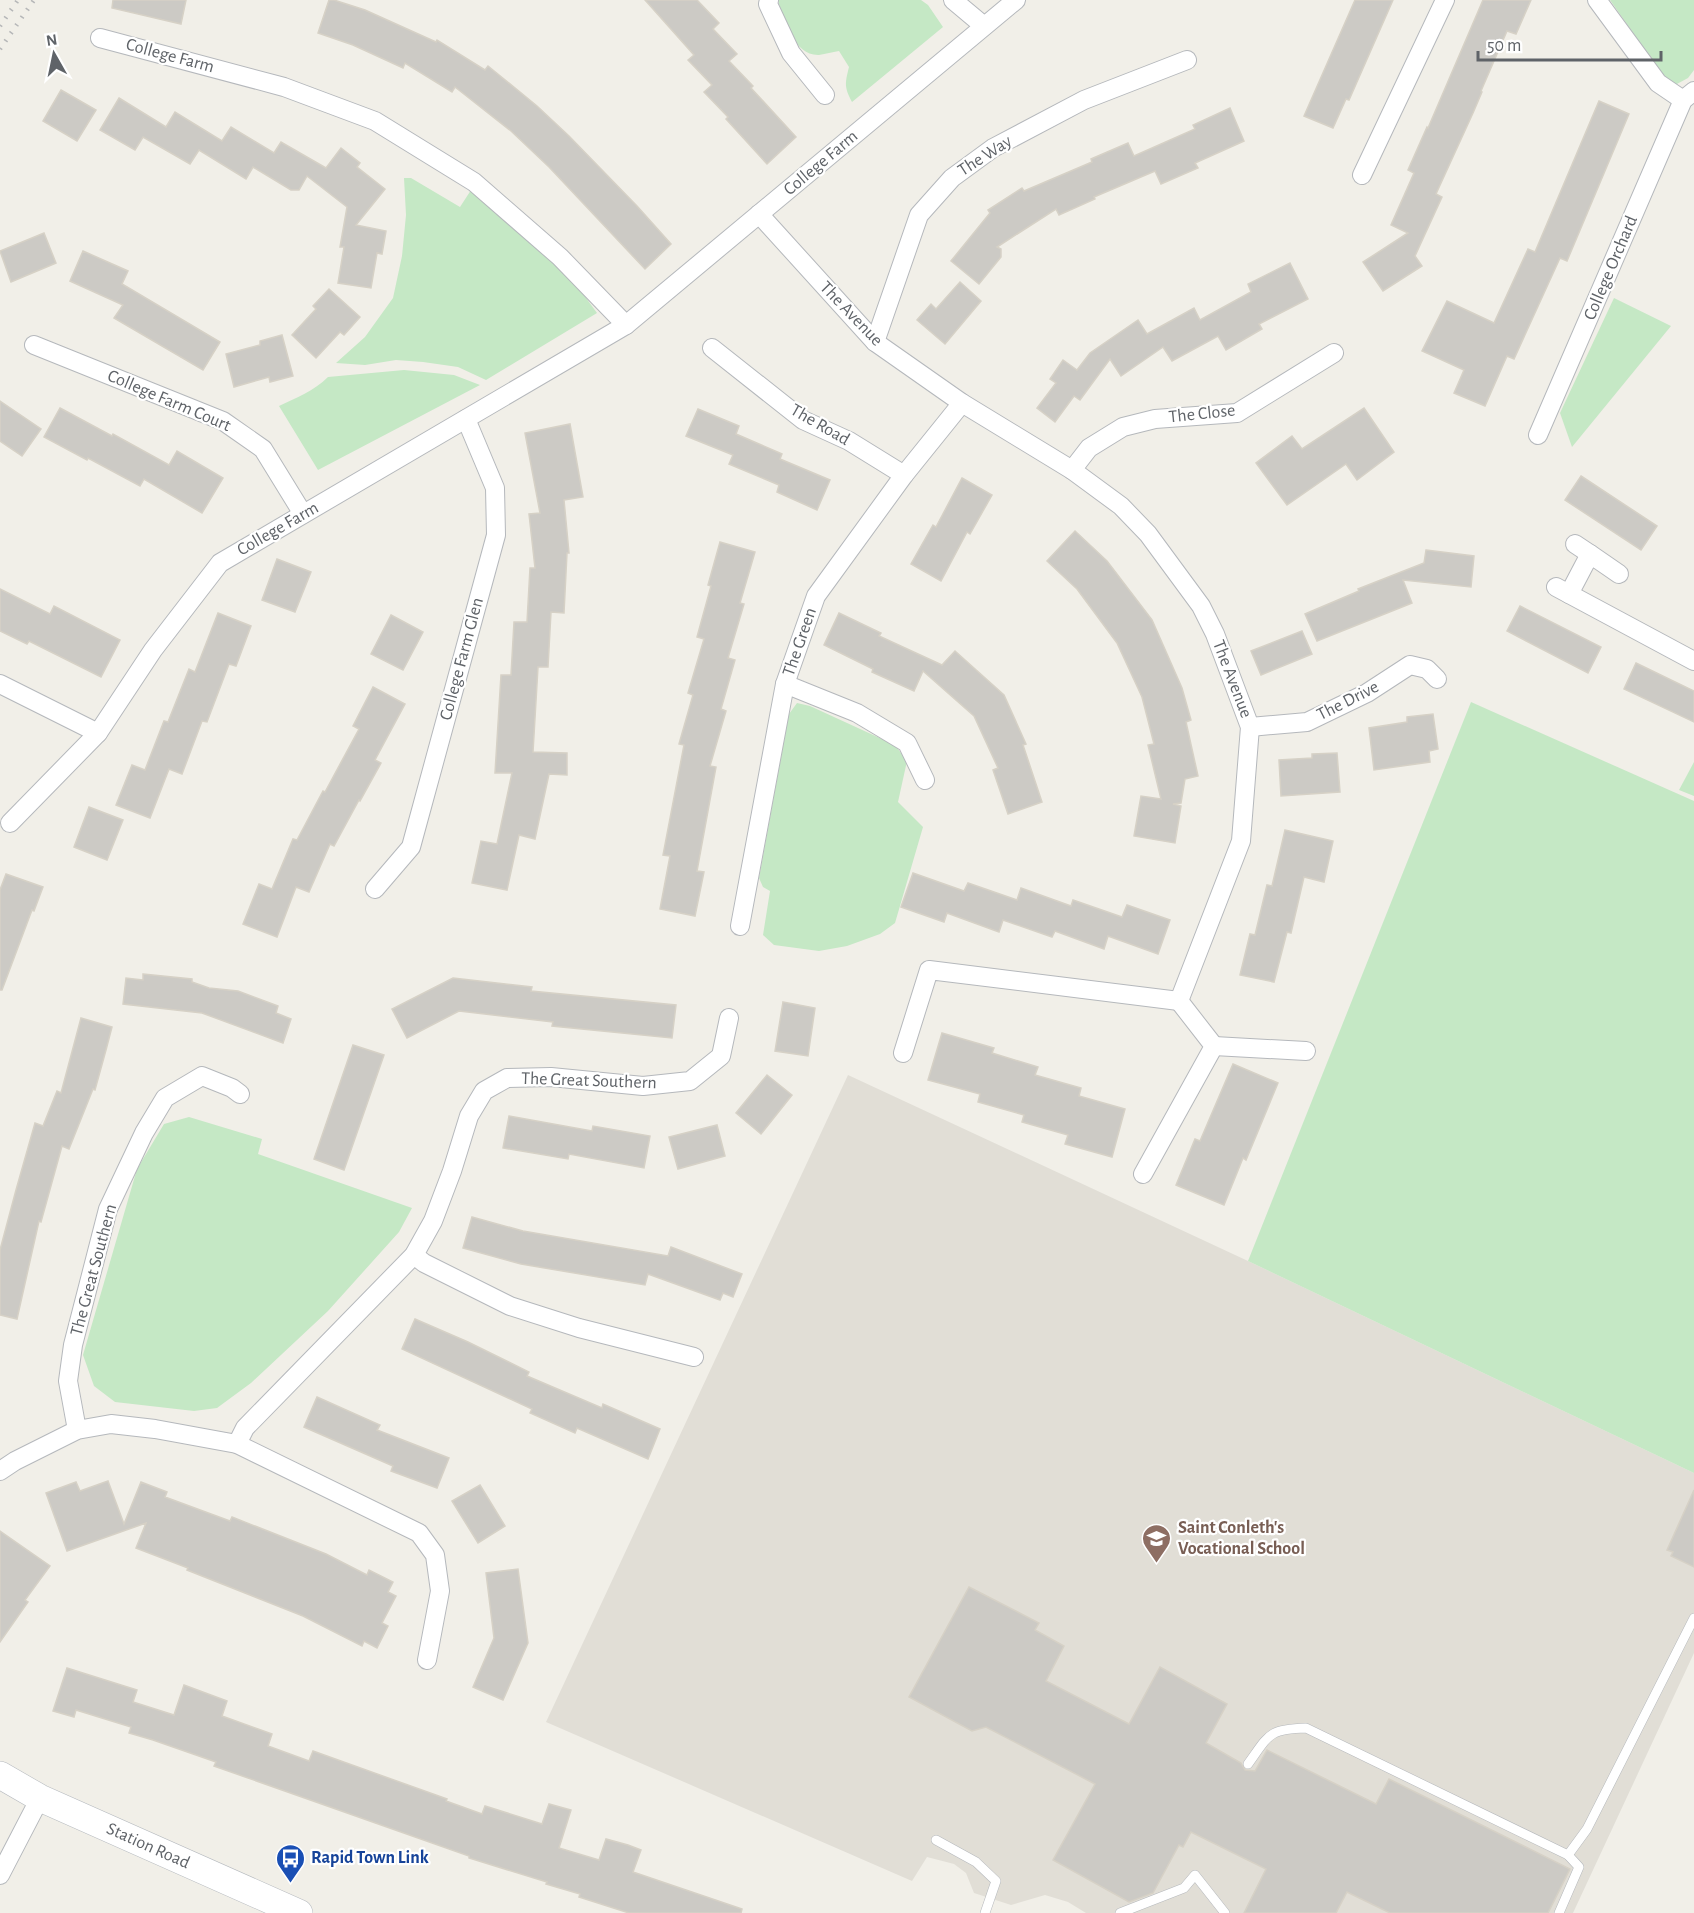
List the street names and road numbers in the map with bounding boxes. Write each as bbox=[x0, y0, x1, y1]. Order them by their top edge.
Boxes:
street label: College Farm bbox=[124, 36, 216, 76]
street label: College Farm bbox=[781, 127, 861, 199]
street label: The Way bbox=[955, 132, 1015, 180]
street label: College Orchard bbox=[1581, 213, 1641, 323]
street label: The Avenue bbox=[816, 278, 886, 350]
street label: College Farm Court bbox=[105, 367, 233, 435]
street label: The Road bbox=[787, 401, 853, 449]
street label: The Close bbox=[1168, 402, 1236, 426]
street label: College Farm bbox=[234, 499, 322, 559]
street label: College Farm Glen bbox=[437, 596, 487, 722]
street label: The Green bbox=[780, 605, 820, 679]
street label: The Avenue bbox=[1209, 638, 1255, 720]
street label: The Drive bbox=[1314, 678, 1382, 724]
street label: The Great Southern bbox=[521, 1070, 657, 1092]
street label: The Great Southern bbox=[68, 1202, 120, 1338]
street label: Station Road bbox=[104, 1820, 192, 1872]

